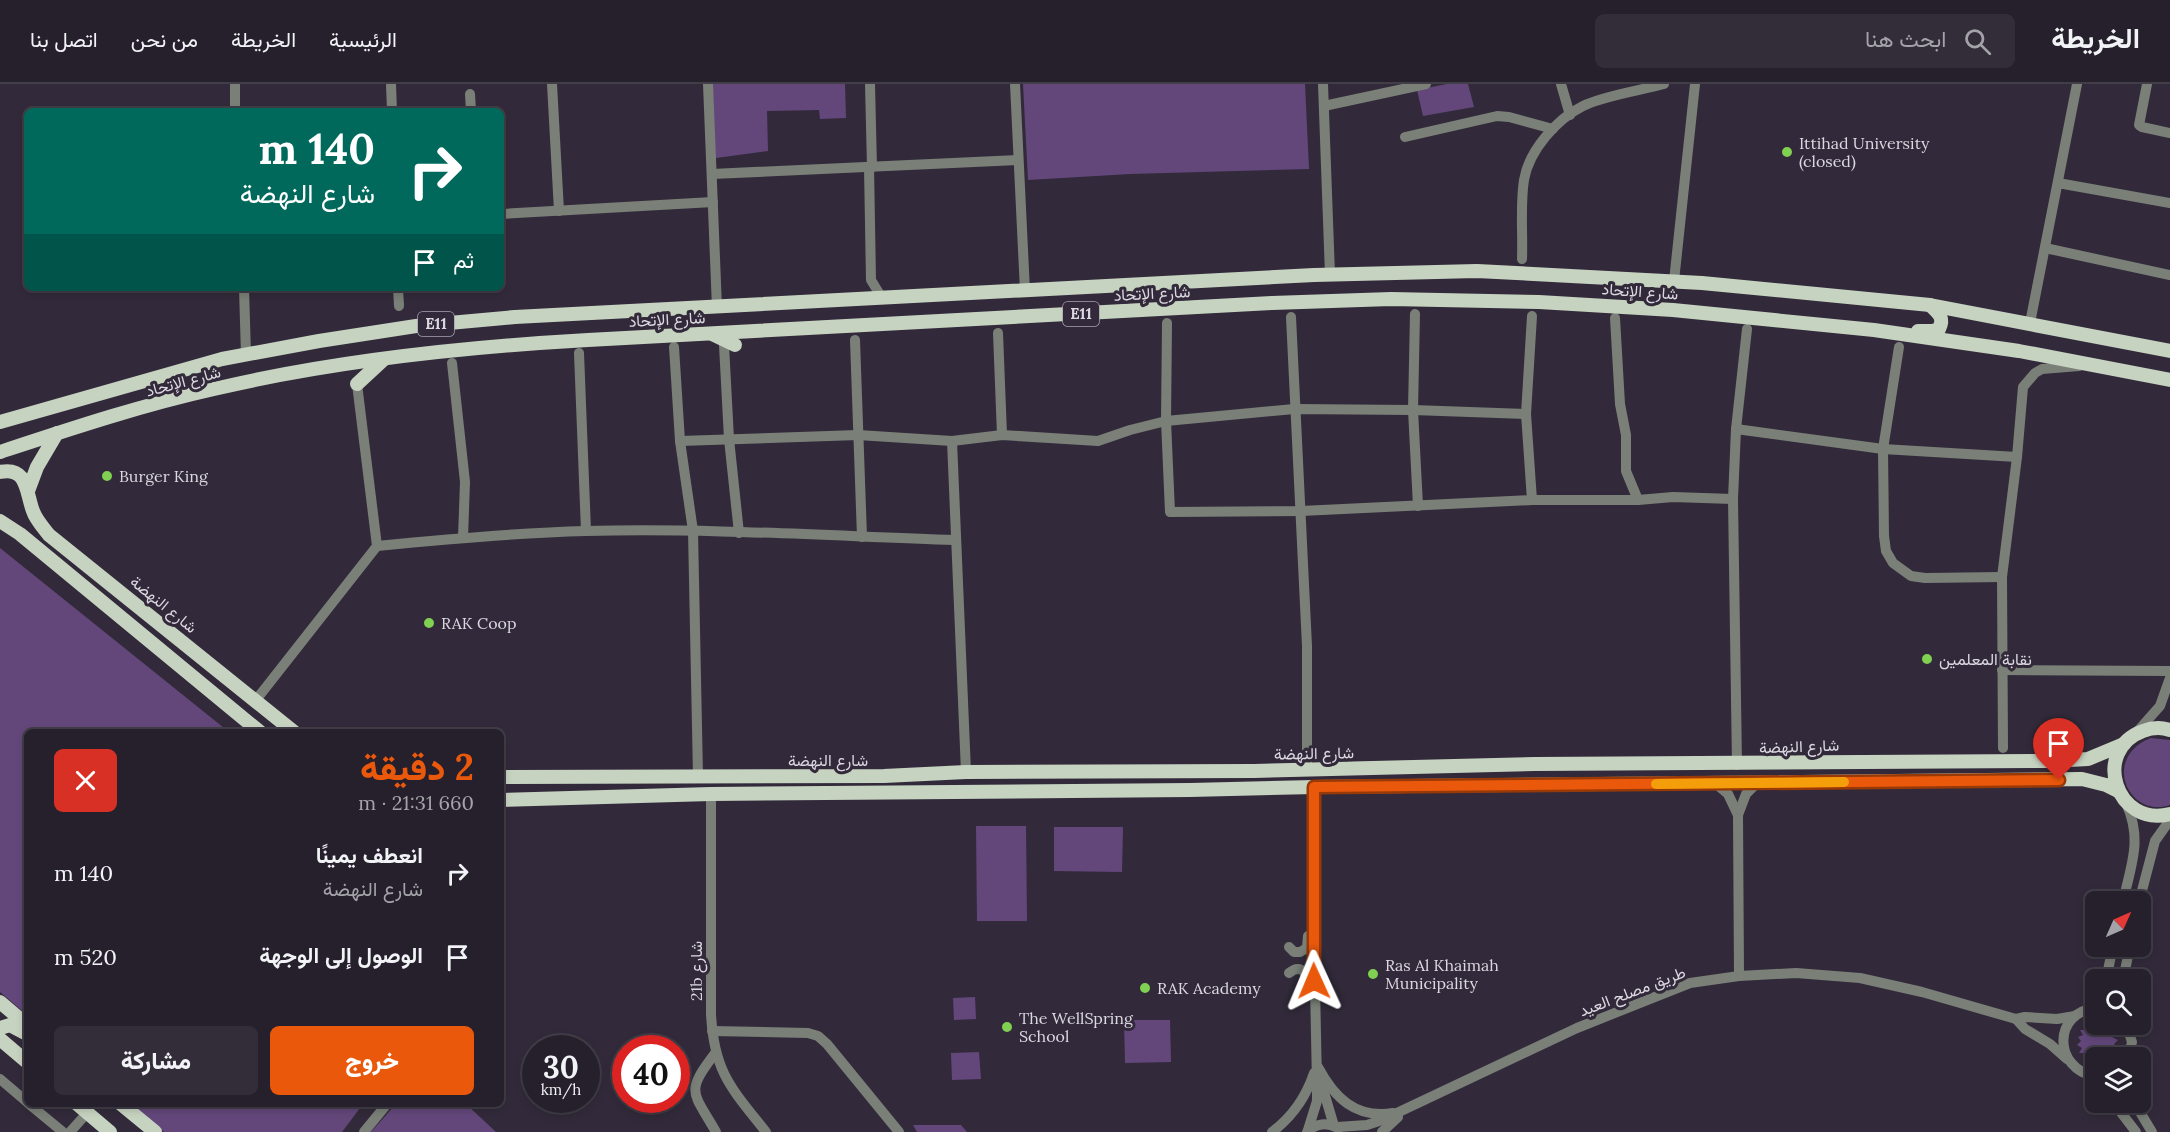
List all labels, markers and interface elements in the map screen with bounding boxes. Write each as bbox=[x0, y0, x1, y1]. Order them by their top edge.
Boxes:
search box bbox=[1595, 14, 2015, 68]
text: الخريطة bbox=[2051, 20, 2140, 56]
text: ابحث هنا bbox=[1865, 25, 1946, 53]
icon: search bbox=[1961, 25, 1994, 58]
text: اتصل بنا bbox=[30, 26, 98, 53]
text: من نحن bbox=[131, 26, 198, 53]
text: الخريطة bbox=[231, 26, 296, 53]
text: الرئيسية bbox=[329, 26, 397, 53]
text: 140 m bbox=[259, 122, 375, 176]
icon: right bbox=[396, 132, 474, 210]
place label: Ittihad University (closed) bbox=[1799, 133, 1930, 172]
marker: Ittihad University (closed) bbox=[1780, 145, 1794, 159]
text: شارع النهضة bbox=[240, 176, 375, 210]
icon: arrive bbox=[408, 246, 441, 279]
text: ثم bbox=[453, 246, 474, 274]
street label: شارع الإتحاد bbox=[1601, 278, 1679, 306]
street label: شارع الإتحاد bbox=[1113, 281, 1191, 307]
road number: E11 bbox=[1063, 302, 1099, 326]
street label: شارع الإتحاد bbox=[628, 307, 706, 333]
road number: E11 bbox=[418, 312, 454, 336]
street label: شارع الإتحاد bbox=[143, 361, 223, 403]
place label: Burger King bbox=[119, 466, 209, 486]
marker: Burger King bbox=[100, 469, 114, 483]
street label: شارع النهضة bbox=[125, 571, 201, 639]
place label: RAK Coop bbox=[441, 613, 516, 633]
marker: RAK Coop bbox=[422, 616, 436, 630]
place label: نقابة المعلمين bbox=[1939, 649, 2032, 670]
marker: نقابة المعلمين bbox=[1920, 652, 1934, 666]
pin bbox=[2033, 718, 2084, 780]
icon: arrive bbox=[2042, 727, 2075, 760]
street label: شارع النهضة bbox=[1759, 735, 1839, 759]
street label: شارع النهضة bbox=[1274, 742, 1354, 766]
text: 2 دقيقة bbox=[360, 744, 474, 790]
button: close bbox=[54, 749, 117, 812]
street label: شارع النهضة bbox=[788, 750, 868, 772]
text: 660 m · 21:31 bbox=[358, 790, 474, 815]
text: انعطف يمينًا bbox=[316, 841, 423, 869]
icon: right bbox=[441, 857, 474, 890]
text: 140 m bbox=[54, 859, 113, 887]
text: شارع النهضة bbox=[323, 876, 423, 901]
north arrow bbox=[2085, 891, 2151, 957]
map controls bbox=[2085, 891, 2151, 1113]
text: الوصول إلى الوجهة bbox=[259, 941, 423, 969]
icon: arrive bbox=[441, 941, 474, 974]
street label: 21b شارع bbox=[686, 941, 708, 1001]
text: 520 m bbox=[54, 943, 117, 971]
position arrow bbox=[1282, 949, 1346, 1013]
place label: Ras Al Khaimah Municipality bbox=[1385, 955, 1499, 993]
street label: طريق مصلح العيد bbox=[1576, 962, 1689, 1022]
marker: Ras Al Khaimah Municipality bbox=[1366, 967, 1380, 981]
button: search bbox=[2085, 969, 2151, 1035]
place label: RAK Academy bbox=[1157, 978, 1261, 998]
marker: RAK Academy bbox=[1138, 981, 1152, 995]
place label: The WellSpring School bbox=[1019, 1008, 1134, 1046]
marker: The WellSpring School bbox=[1000, 1020, 1014, 1034]
button: مشاركة bbox=[54, 1026, 258, 1095]
button: خروج bbox=[270, 1026, 474, 1095]
speed limit sign: 40 bbox=[612, 1035, 690, 1113]
button: layers bbox=[2085, 1047, 2151, 1113]
text: 30 bbox=[543, 1048, 579, 1086]
text: km/h bbox=[541, 1080, 581, 1099]

